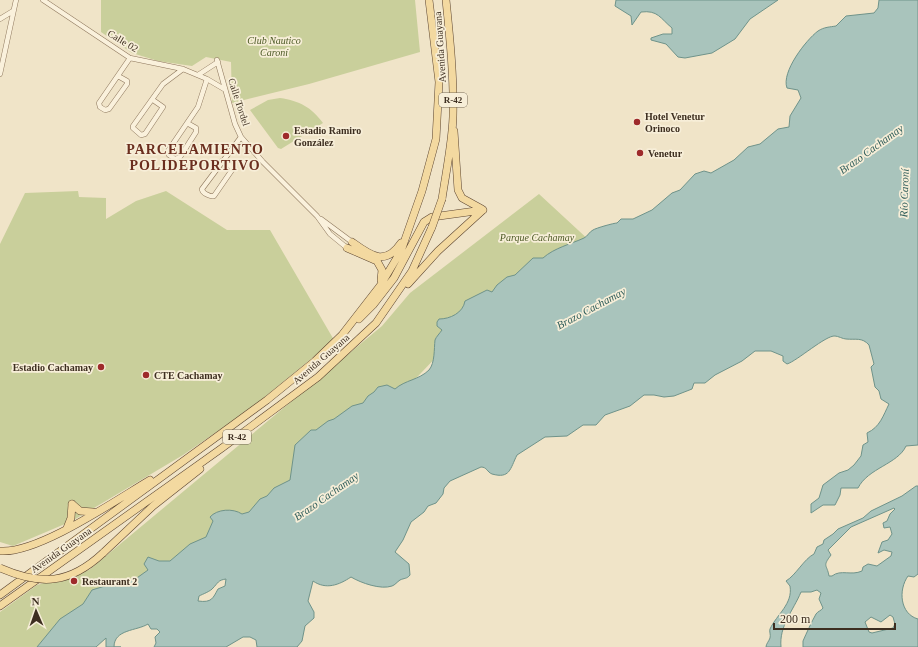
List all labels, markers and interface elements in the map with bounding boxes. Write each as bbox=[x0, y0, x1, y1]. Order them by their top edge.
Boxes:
street label: Avenida Guayana bbox=[432, 11, 448, 83]
street label: Calle 02 bbox=[106, 28, 140, 54]
park label: Club Nautico Caroní bbox=[247, 35, 301, 58]
street label: Calle Tordel bbox=[226, 77, 252, 127]
road number: R-42 bbox=[439, 93, 467, 107]
place label: Hotel Venetur Orinoco bbox=[645, 111, 705, 134]
marker: Hotel Venetur Orinoco bbox=[632, 117, 642, 127]
water label: Brazo Cachamay bbox=[837, 122, 905, 176]
place label: Estadio Ramiro González bbox=[294, 125, 361, 148]
marker: Estadio Ramiro González bbox=[281, 131, 291, 141]
district label: PARCELAMIENTO POLIDEPORTIVO bbox=[126, 142, 264, 173]
marker: Venetur bbox=[635, 148, 645, 158]
place label: Venetur bbox=[648, 148, 683, 159]
water label: Río Caroní bbox=[897, 167, 911, 219]
park label: Parque Cachamay bbox=[499, 232, 575, 243]
water label: Brazo Cachamay bbox=[555, 285, 628, 331]
street label: Avenida Guayana bbox=[291, 331, 352, 386]
place label: Estadio Cachamay bbox=[13, 362, 93, 373]
marker: Estadio Cachamay bbox=[96, 362, 106, 372]
marker: CTE Cachamay bbox=[141, 370, 151, 380]
place label: CTE Cachamay bbox=[154, 370, 223, 381]
road number: R-42 bbox=[223, 430, 251, 444]
water label: Brazo Cachamay bbox=[291, 469, 361, 523]
street label: Avenida Guayana bbox=[29, 525, 94, 575]
marker: Restaurant 2 bbox=[69, 576, 79, 586]
place label: Restaurant 2 bbox=[82, 576, 137, 587]
north arrow bbox=[16, 591, 56, 631]
text: N bbox=[31, 595, 40, 607]
scale bar bbox=[774, 605, 895, 631]
text: 200 m bbox=[780, 612, 811, 626]

